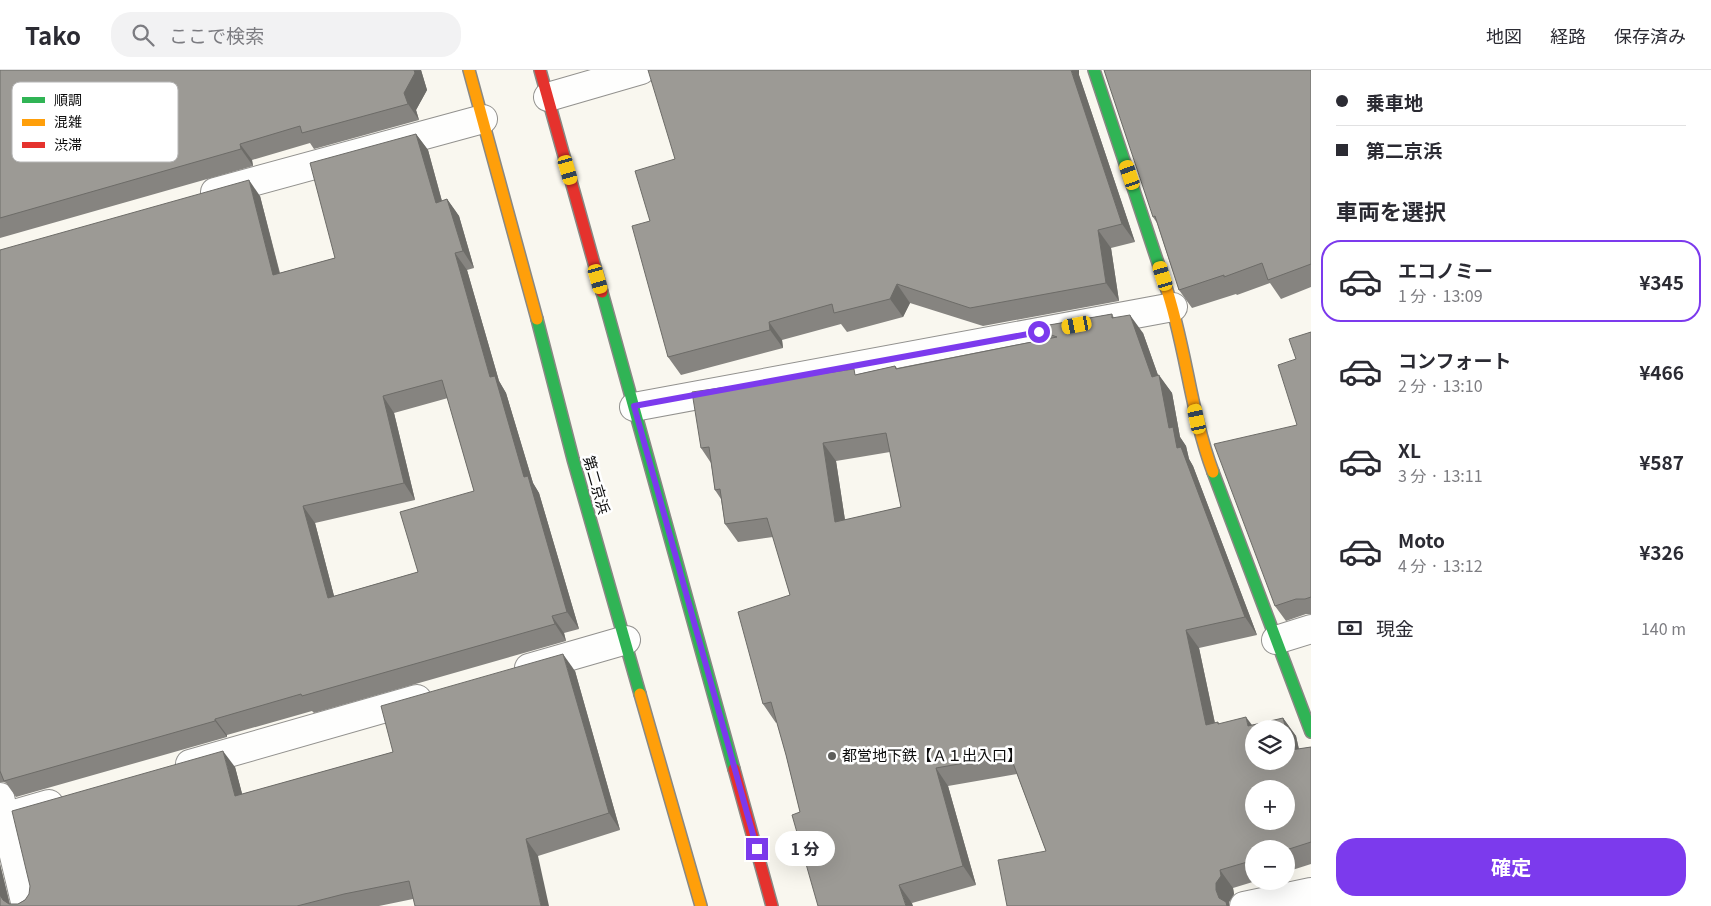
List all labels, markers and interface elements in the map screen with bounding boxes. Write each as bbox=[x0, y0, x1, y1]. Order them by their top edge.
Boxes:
search box bbox=[111, 12, 461, 57]
text: Tako bbox=[25, 17, 81, 52]
icon: search bbox=[129, 21, 157, 49]
text: ここで検索 bbox=[169, 21, 264, 48]
text: 地図 bbox=[1486, 22, 1522, 48]
text: 経路 bbox=[1550, 22, 1586, 48]
text: 保存済み bbox=[1614, 22, 1686, 48]
legend bbox=[12, 82, 178, 162]
text: 乗車地 bbox=[1366, 88, 1423, 115]
text: 順調 bbox=[54, 89, 82, 109]
text: 混雑 bbox=[54, 111, 82, 131]
text: 渋滞 bbox=[54, 134, 82, 154]
text: 第二京浜 bbox=[1366, 136, 1442, 163]
car bbox=[556, 154, 579, 186]
car bbox=[1118, 158, 1141, 192]
text: 車両を選択 bbox=[1336, 194, 1446, 226]
text: エコノミー bbox=[1398, 256, 1493, 283]
car bbox=[1151, 259, 1174, 293]
icon: car bbox=[1338, 259, 1383, 304]
car bbox=[586, 263, 609, 295]
text: ¥345 bbox=[1639, 268, 1684, 295]
text: 1 分 · 13:09 bbox=[1398, 283, 1483, 307]
car bbox=[1060, 315, 1093, 335]
route start bbox=[1028, 321, 1050, 343]
text: コンフォート bbox=[1398, 346, 1511, 373]
icon: car bbox=[1338, 349, 1383, 394]
text: ¥466 bbox=[1639, 358, 1684, 385]
text: 2 分 · 13:10 bbox=[1398, 373, 1483, 397]
car bbox=[1186, 403, 1207, 435]
text: XL bbox=[1398, 436, 1421, 463]
icon: car bbox=[1338, 439, 1383, 484]
text: ¥587 bbox=[1639, 448, 1684, 475]
street label: 第二京浜 bbox=[579, 453, 616, 516]
text: 3 分 · 13:11 bbox=[1398, 463, 1483, 487]
text: Moto bbox=[1398, 526, 1445, 553]
icon: car bbox=[1338, 529, 1383, 574]
text: ¥326 bbox=[1639, 538, 1684, 565]
text: 4 分 · 13:12 bbox=[1398, 553, 1483, 577]
icon: cash bbox=[1336, 614, 1364, 642]
text: 現金 bbox=[1376, 614, 1414, 641]
text: 140 m bbox=[1641, 616, 1686, 640]
map controls bbox=[1245, 720, 1295, 890]
button: layers bbox=[1245, 720, 1295, 770]
place label: 都営地下鉄【Ａ１出入口】 bbox=[842, 744, 1022, 765]
marker: 都営地下鉄【Ａ１出入口】 bbox=[826, 750, 838, 762]
button: + bbox=[1245, 780, 1295, 830]
callout: 1 分 bbox=[774, 832, 834, 866]
text: 1 分 bbox=[790, 836, 820, 860]
route end bbox=[746, 838, 768, 860]
button: 確定 bbox=[1336, 838, 1686, 896]
button: − bbox=[1245, 840, 1295, 890]

